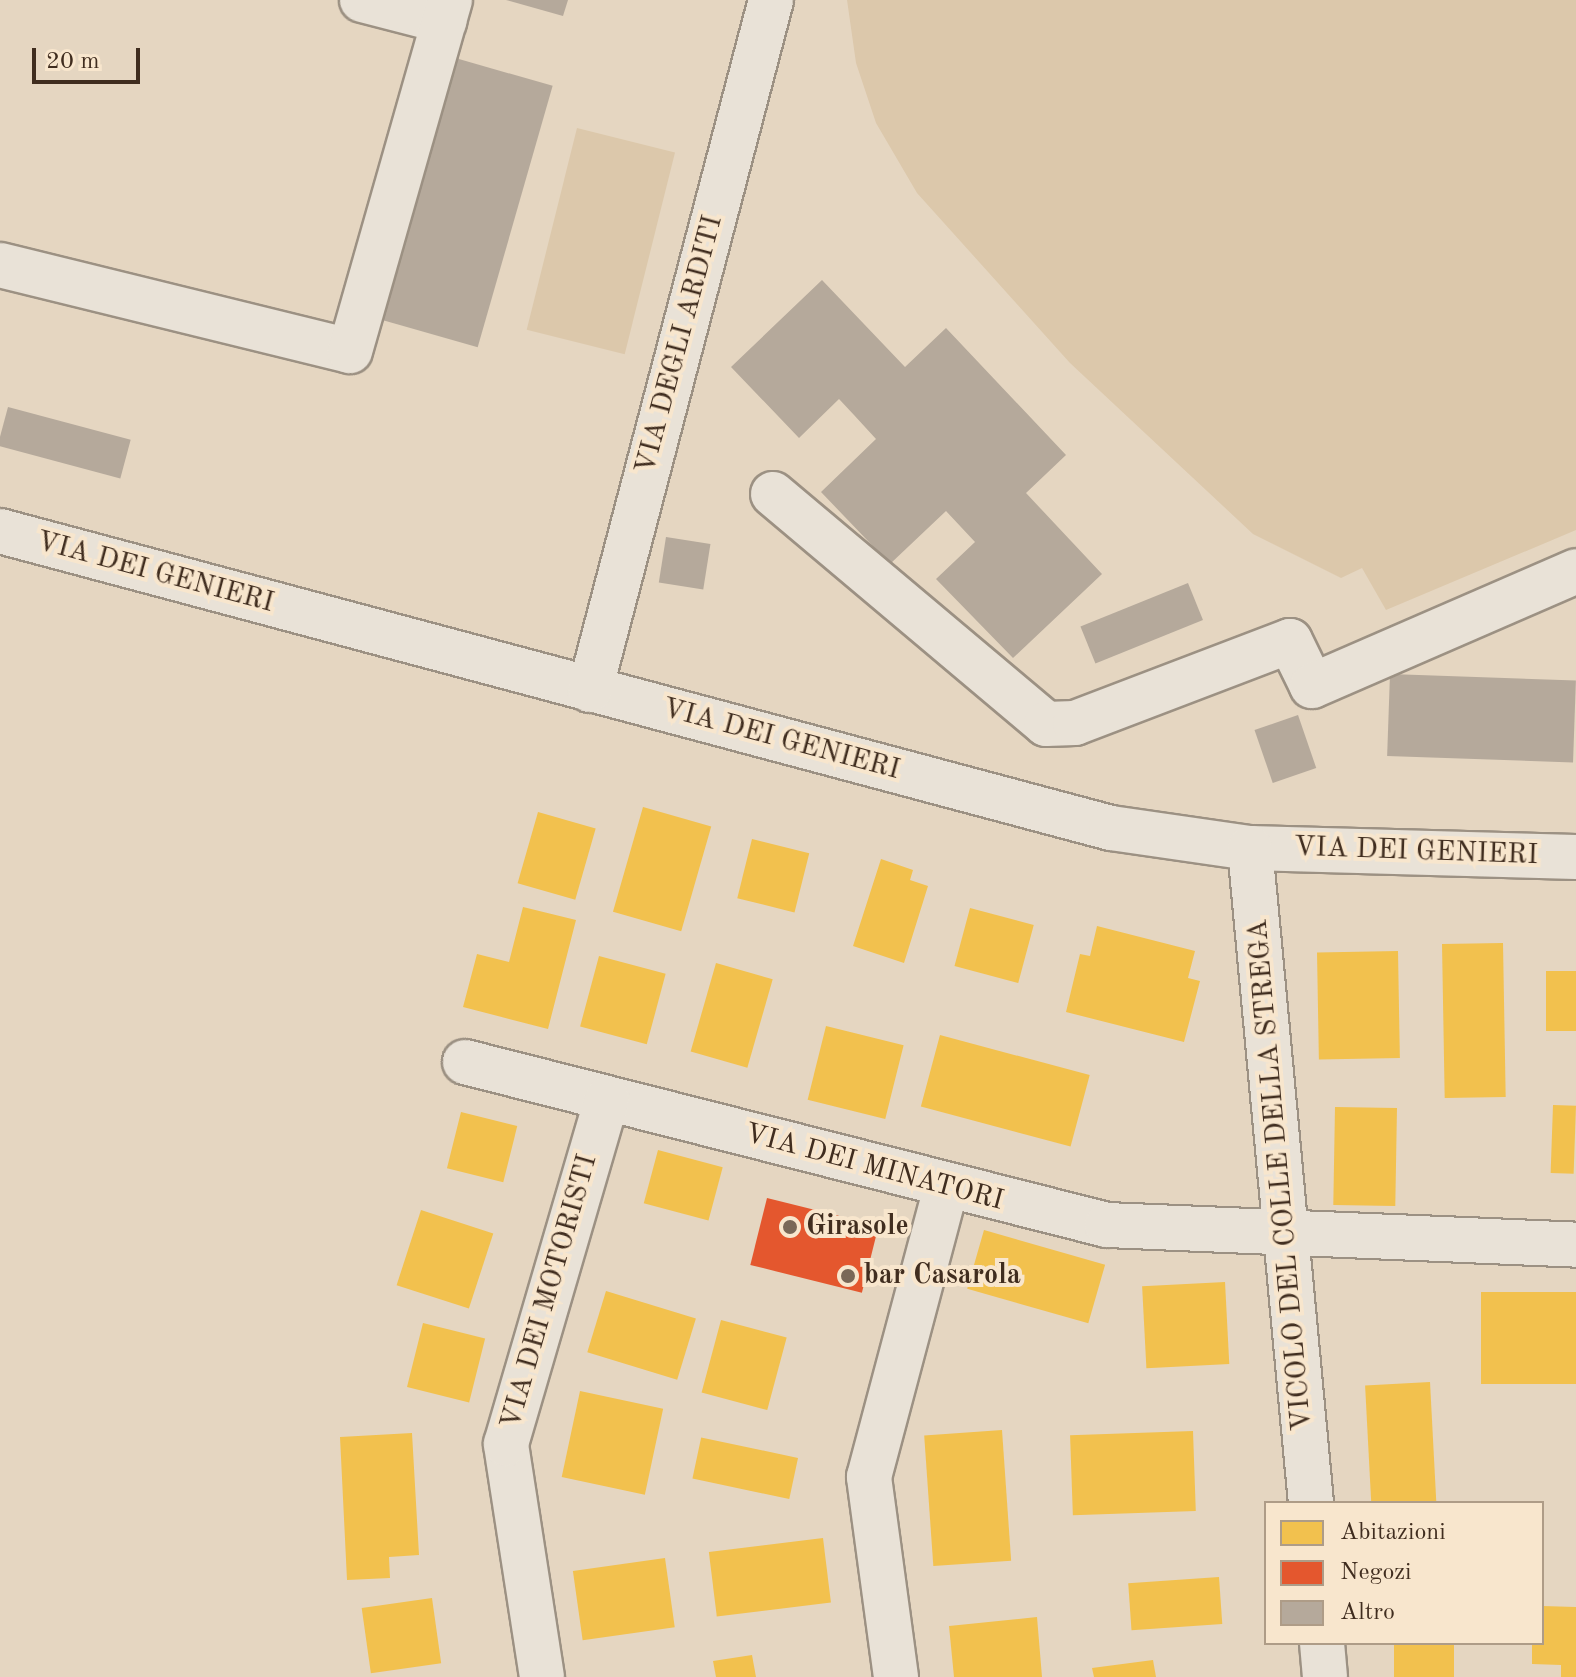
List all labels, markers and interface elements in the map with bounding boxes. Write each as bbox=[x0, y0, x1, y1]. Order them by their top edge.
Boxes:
scale bar bbox=[36, 32, 144, 82]
text: 20 m bbox=[46, 50, 100, 74]
street label: VIA DEGLI ARDITI bbox=[629, 212, 731, 478]
street label: VIA DEI GENIERI bbox=[33, 525, 277, 621]
street label: VIA DEI GENIERI bbox=[659, 692, 903, 788]
street label: VIA DEI GENIERI bbox=[1293, 831, 1539, 873]
street label: VICOLO DEL COLLE DELLA STREGA bbox=[1242, 918, 1320, 1432]
street label: VIA DEI MINATORI bbox=[741, 1117, 1007, 1219]
street label: VIA DEI MOTORISTI bbox=[495, 1151, 605, 1433]
place label: Girasole bbox=[806, 1210, 909, 1244]
marker: Girasole bbox=[781, 1218, 799, 1236]
place label: bar Casarola bbox=[864, 1259, 1021, 1293]
marker: bar Casarola bbox=[839, 1267, 857, 1285]
legend bbox=[1264, 1501, 1544, 1645]
text: Abitazioni bbox=[1340, 1521, 1446, 1545]
text: Negozi bbox=[1340, 1561, 1411, 1585]
text: Altro bbox=[1340, 1601, 1395, 1625]

